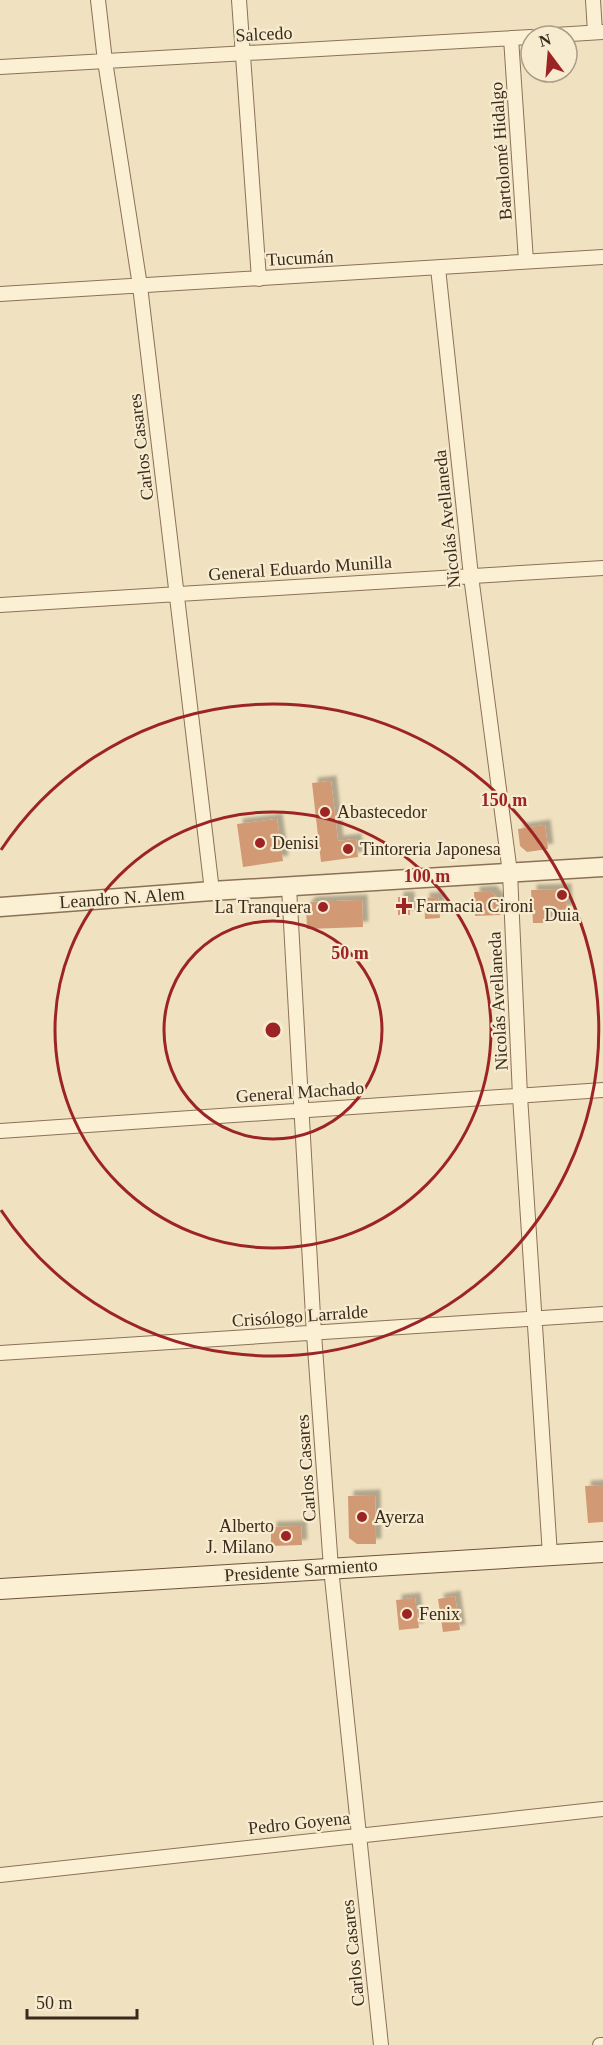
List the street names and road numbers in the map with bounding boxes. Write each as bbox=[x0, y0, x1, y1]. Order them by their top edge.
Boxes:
street label: Salcedo bbox=[235, 23, 293, 45]
street label: Bartolomé Hidalgo bbox=[486, 81, 516, 221]
street label: Tucumán bbox=[266, 246, 334, 270]
street label: Carlos Casares bbox=[125, 392, 157, 502]
street label: Nicolás Avellaneda bbox=[430, 449, 464, 589]
street label: General Eduardo Munilla bbox=[208, 552, 392, 584]
street label: Leandro N. Alem bbox=[59, 884, 185, 912]
street label: Nicolás Avellaneda bbox=[484, 931, 512, 1071]
street label: General Machado bbox=[235, 1078, 365, 1106]
street label: Crisólogo Larralde bbox=[231, 1301, 369, 1331]
street label: Carlos Casares bbox=[292, 1414, 320, 1522]
street label: Presidente Sarmiento bbox=[224, 1555, 378, 1585]
street label: Pedro Goyena bbox=[247, 1808, 351, 1838]
street label: Carlos Casares bbox=[337, 1899, 369, 2007]

